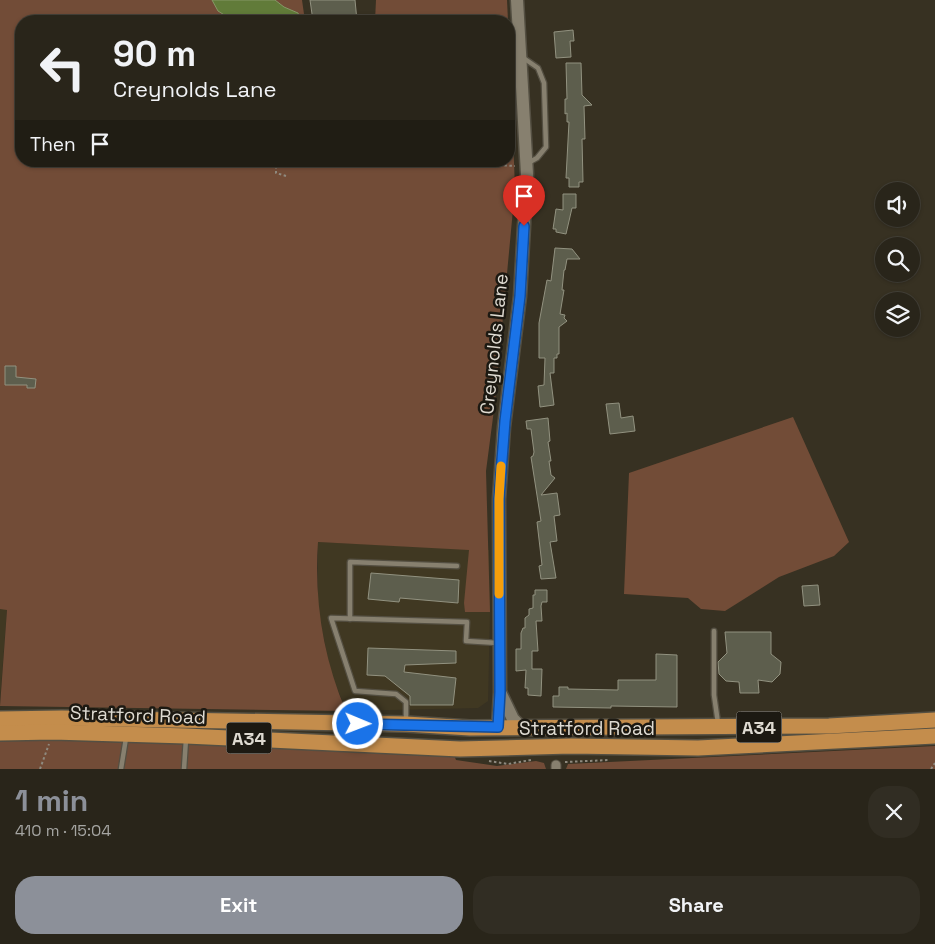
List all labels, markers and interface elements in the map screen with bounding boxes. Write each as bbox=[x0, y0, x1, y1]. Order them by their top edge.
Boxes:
text: 90 m bbox=[113, 32, 196, 76]
icon: left bbox=[30, 35, 95, 100]
text: Creynolds Lane bbox=[113, 75, 277, 103]
icon: arrive bbox=[86, 130, 114, 158]
text: Then bbox=[30, 132, 76, 157]
pin bbox=[503, 175, 545, 226]
icon: arrive bbox=[510, 182, 538, 210]
map controls bbox=[875, 182, 920, 337]
button: sound bbox=[875, 182, 920, 227]
button: search bbox=[875, 237, 920, 282]
street label: Creynolds Lane bbox=[474, 272, 514, 416]
button: layers bbox=[875, 292, 920, 337]
position arrow bbox=[331, 697, 383, 749]
street label: Stratford Road bbox=[70, 700, 206, 730]
road number: A34 bbox=[736, 712, 782, 742]
street label: Stratford Road bbox=[519, 716, 655, 741]
road number: A34 bbox=[226, 722, 272, 754]
text: 1 min bbox=[15, 781, 88, 820]
button: close bbox=[868, 786, 920, 838]
text: 410 m · 15:04 bbox=[15, 820, 111, 841]
button: Exit bbox=[15, 876, 463, 934]
button: Share bbox=[473, 876, 920, 934]

